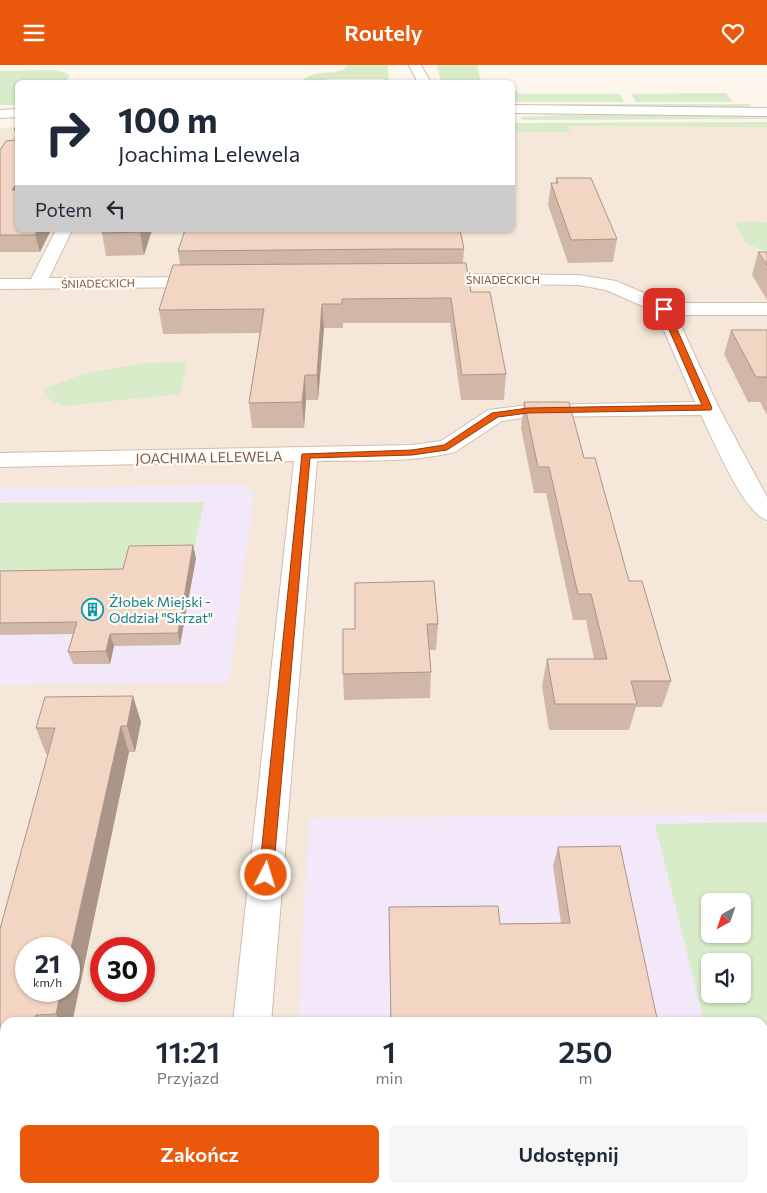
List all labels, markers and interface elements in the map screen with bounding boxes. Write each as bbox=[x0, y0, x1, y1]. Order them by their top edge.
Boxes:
icon: menu bbox=[20, 19, 48, 47]
text: Routely bbox=[344, 19, 423, 46]
icon: heart bbox=[719, 19, 747, 47]
text: 100 m bbox=[118, 97, 218, 140]
icon: right bbox=[35, 100, 100, 165]
text: Joachima Lelewela bbox=[118, 140, 300, 167]
icon: left bbox=[102, 195, 130, 223]
text: Potem bbox=[35, 198, 92, 221]
street label: ŚNIADECKICH bbox=[466, 272, 540, 286]
street label: ŚNIADECKICH bbox=[61, 275, 135, 290]
pin bbox=[643, 288, 685, 330]
icon: arrive bbox=[650, 295, 678, 323]
street label: JOACHIMA LELEWELA bbox=[135, 447, 283, 467]
place label: Żłobek Miejski - Oddział "Skrzat" bbox=[109, 593, 213, 626]
building icon: Żłobek Miejski - Oddział "Skrzat" bbox=[81, 597, 105, 621]
position arrow bbox=[239, 848, 291, 900]
north arrow bbox=[701, 893, 751, 943]
map controls bbox=[701, 893, 751, 1003]
speed limit sign: 30 bbox=[90, 937, 155, 1002]
text: 21 bbox=[35, 948, 60, 978]
button: sound bbox=[701, 953, 751, 1003]
text: km/h bbox=[33, 975, 62, 989]
text: 11:21 bbox=[156, 1032, 220, 1069]
text: 1 bbox=[383, 1032, 396, 1069]
text: 250 bbox=[558, 1032, 612, 1069]
text: Przyjazd bbox=[157, 1068, 219, 1087]
text: min bbox=[376, 1068, 403, 1087]
text: m bbox=[578, 1068, 592, 1087]
button: Zakończ bbox=[20, 1125, 379, 1183]
button: Udostępnij bbox=[389, 1125, 748, 1183]

